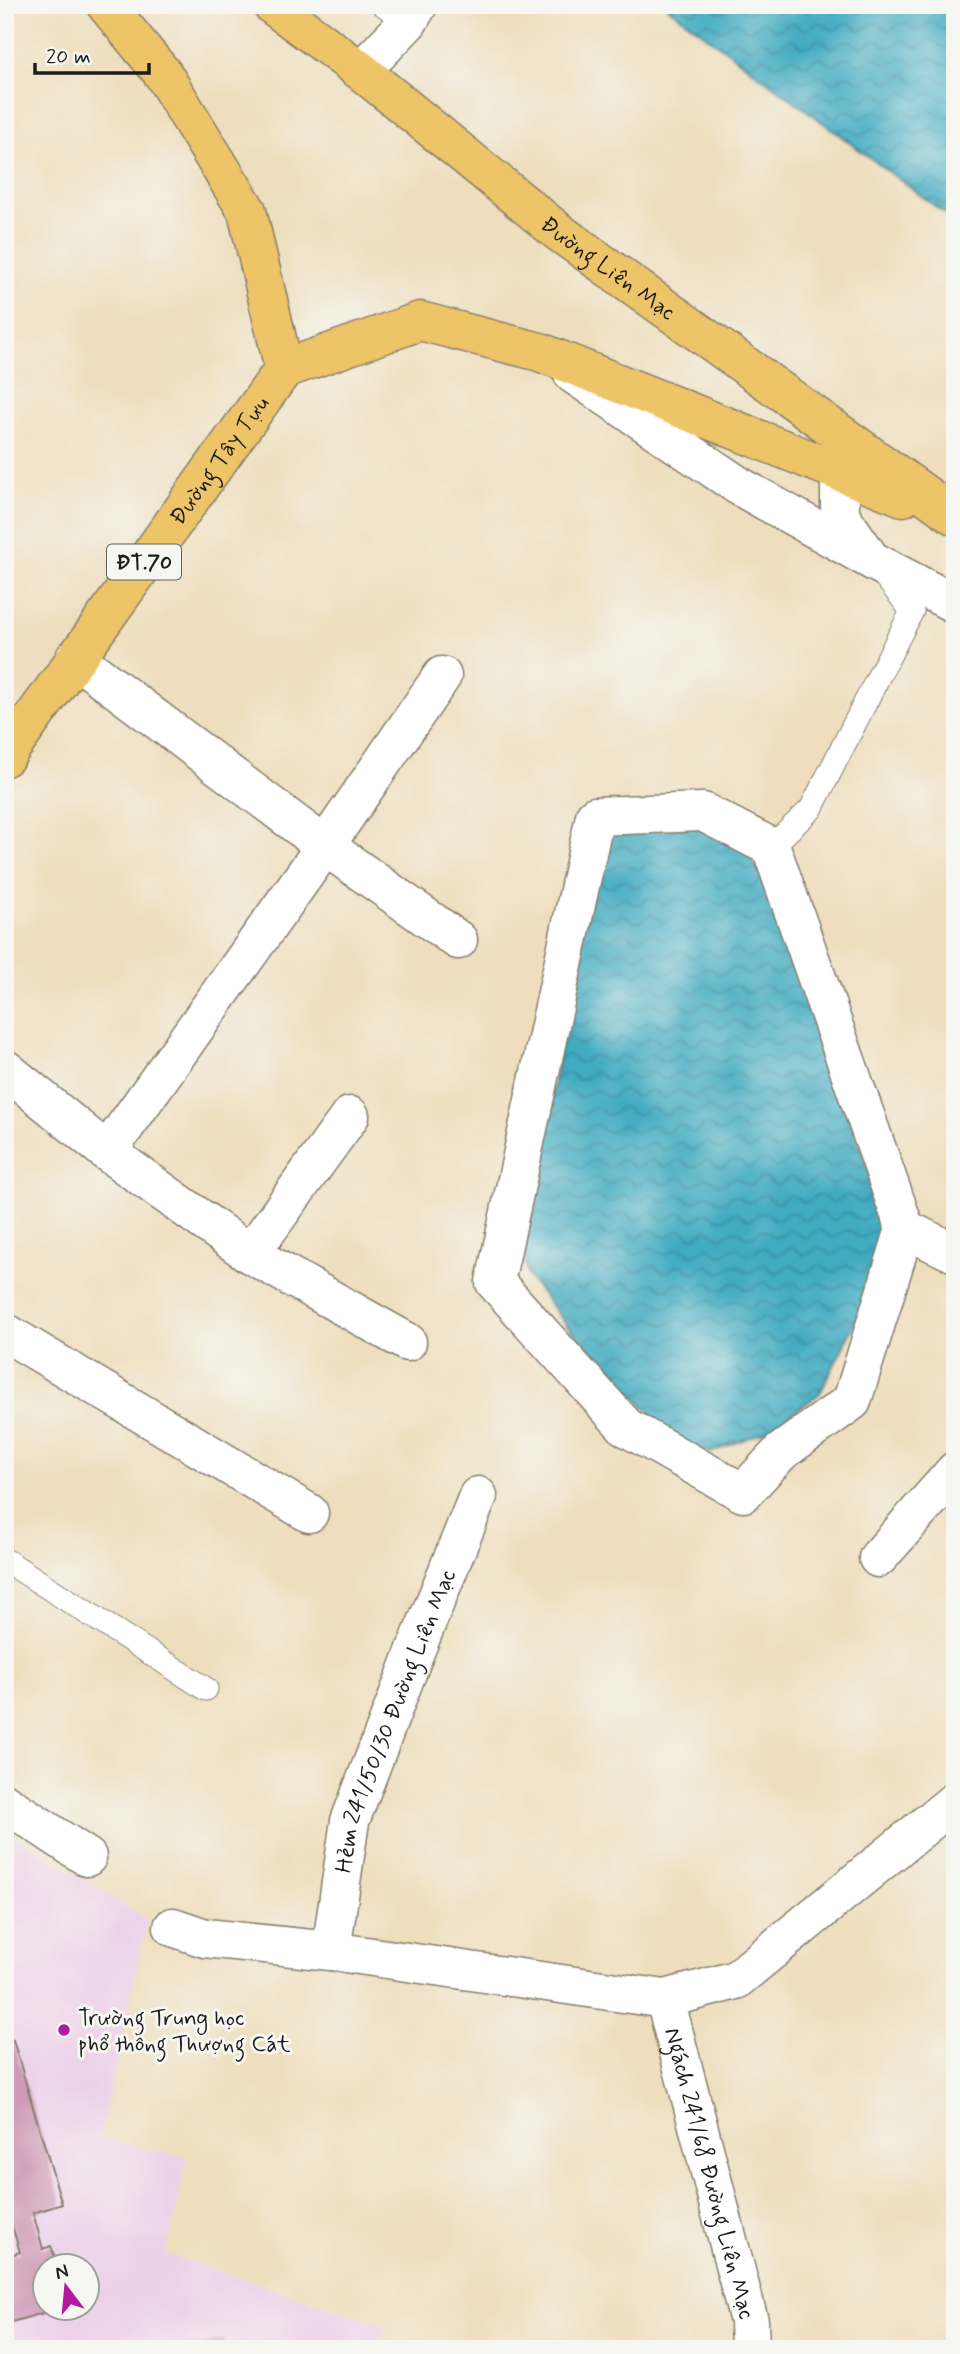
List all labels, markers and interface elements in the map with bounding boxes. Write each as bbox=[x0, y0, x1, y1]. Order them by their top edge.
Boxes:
scale bar bbox=[35, 32, 149, 76]
text: 20 m bbox=[46, 43, 91, 71]
street label: Đường Liên Mạc bbox=[534, 210, 681, 328]
street label: Đường Tây Tựu bbox=[164, 391, 277, 531]
road number: ĐT.70 bbox=[107, 544, 181, 580]
street label: Hẻm 241/50/30 Đường Liên Mạc bbox=[330, 1565, 464, 1875]
place label: Trường Trung học phổ thông Thượng Cát bbox=[78, 2004, 291, 2062]
marker: Trường Trung học phổ thông Thượng Cát bbox=[56, 2022, 72, 2038]
street label: Ngách 241/68 Đường Liên Mạc bbox=[656, 2025, 761, 2323]
north arrow bbox=[32, 2252, 102, 2322]
text: N bbox=[52, 2258, 71, 2286]

